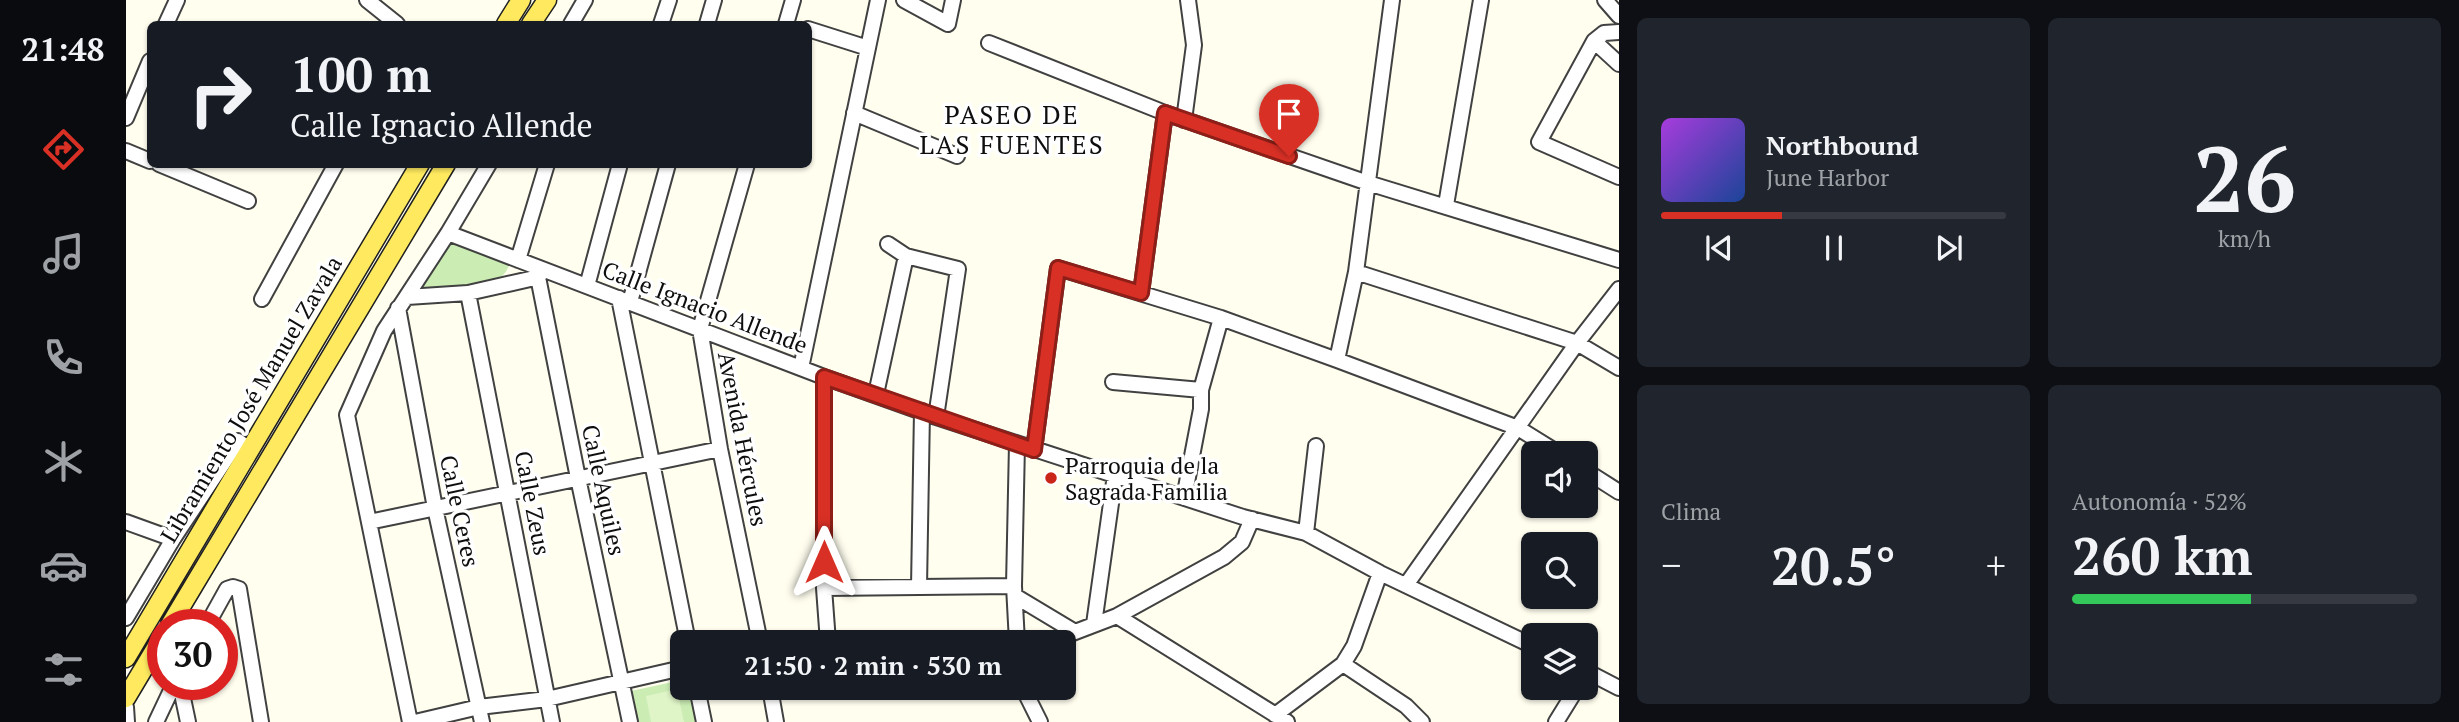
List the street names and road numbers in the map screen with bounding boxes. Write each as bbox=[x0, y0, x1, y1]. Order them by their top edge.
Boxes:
street label: Libramiento José Manuel Zavala bbox=[153, 250, 349, 548]
street label: Calle Ignacio Allende bbox=[598, 254, 812, 360]
street label: Avenida Hércules bbox=[711, 349, 775, 529]
street label: Calle Aquiles bbox=[575, 422, 633, 558]
street label: Calle Zeus bbox=[508, 448, 558, 558]
street label: Calle Ceres bbox=[433, 452, 487, 570]

